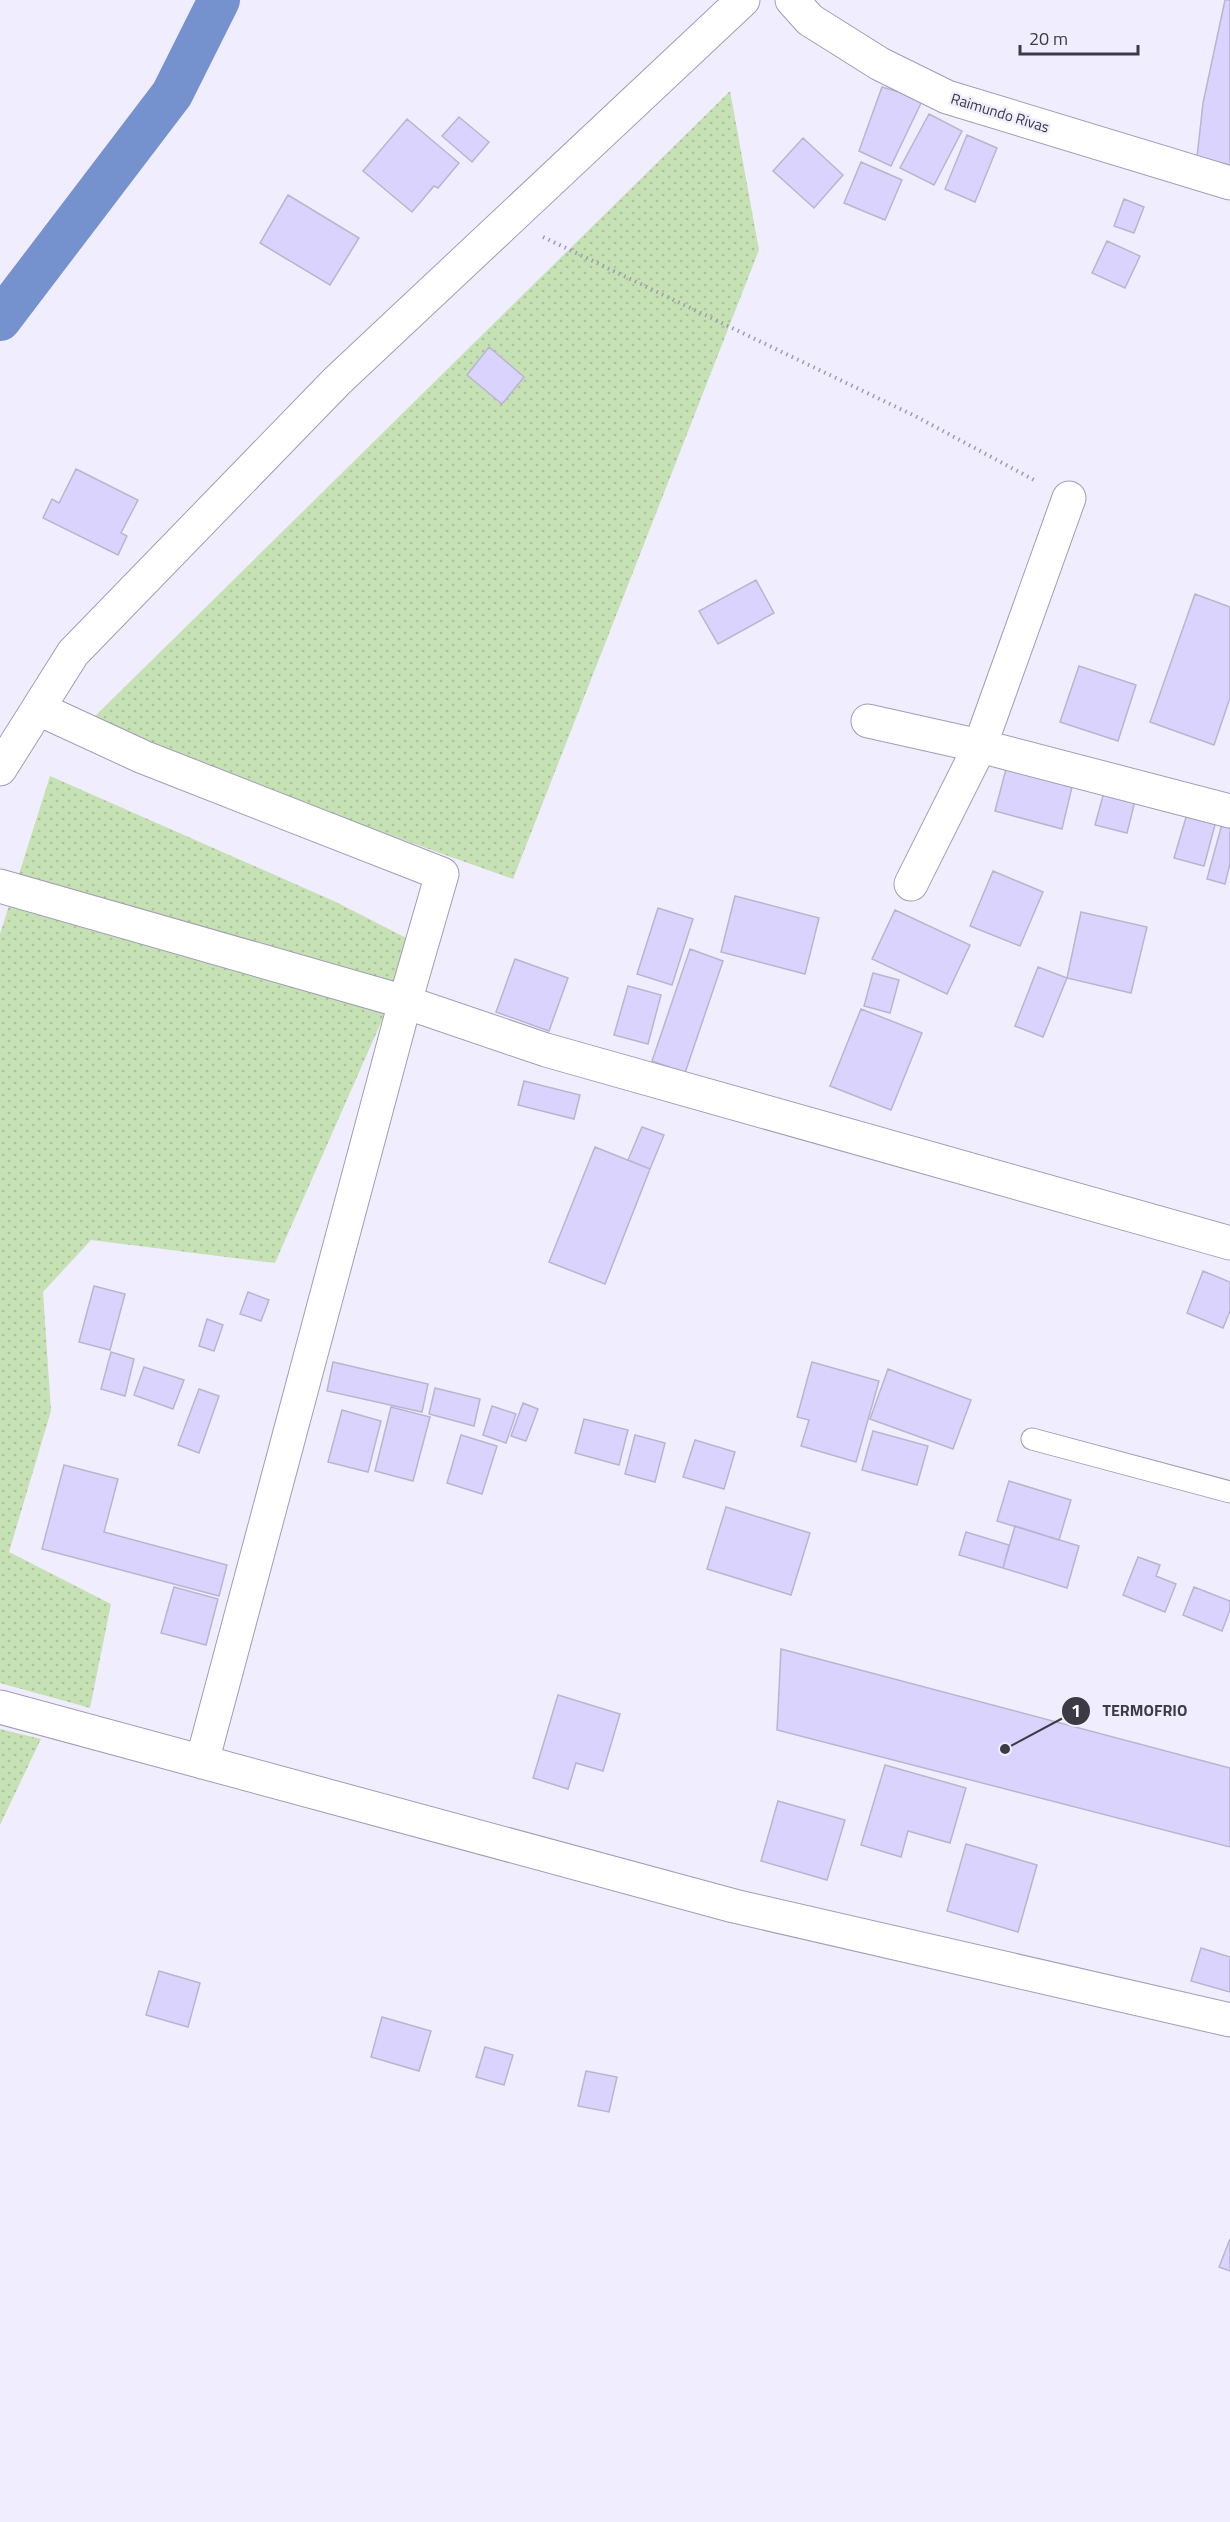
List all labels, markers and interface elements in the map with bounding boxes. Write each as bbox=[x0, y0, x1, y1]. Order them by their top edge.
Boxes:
scale bar bbox=[1020, 18, 1138, 56]
text: 20 m bbox=[1029, 25, 1068, 52]
street label: Raimundo Rivas bbox=[948, 87, 1052, 138]
callout: TERMOFRIO bbox=[1061, 1694, 1199, 1728]
text: 1 bbox=[1071, 1697, 1081, 1724]
text: TERMOFRIO bbox=[1103, 1698, 1187, 1722]

